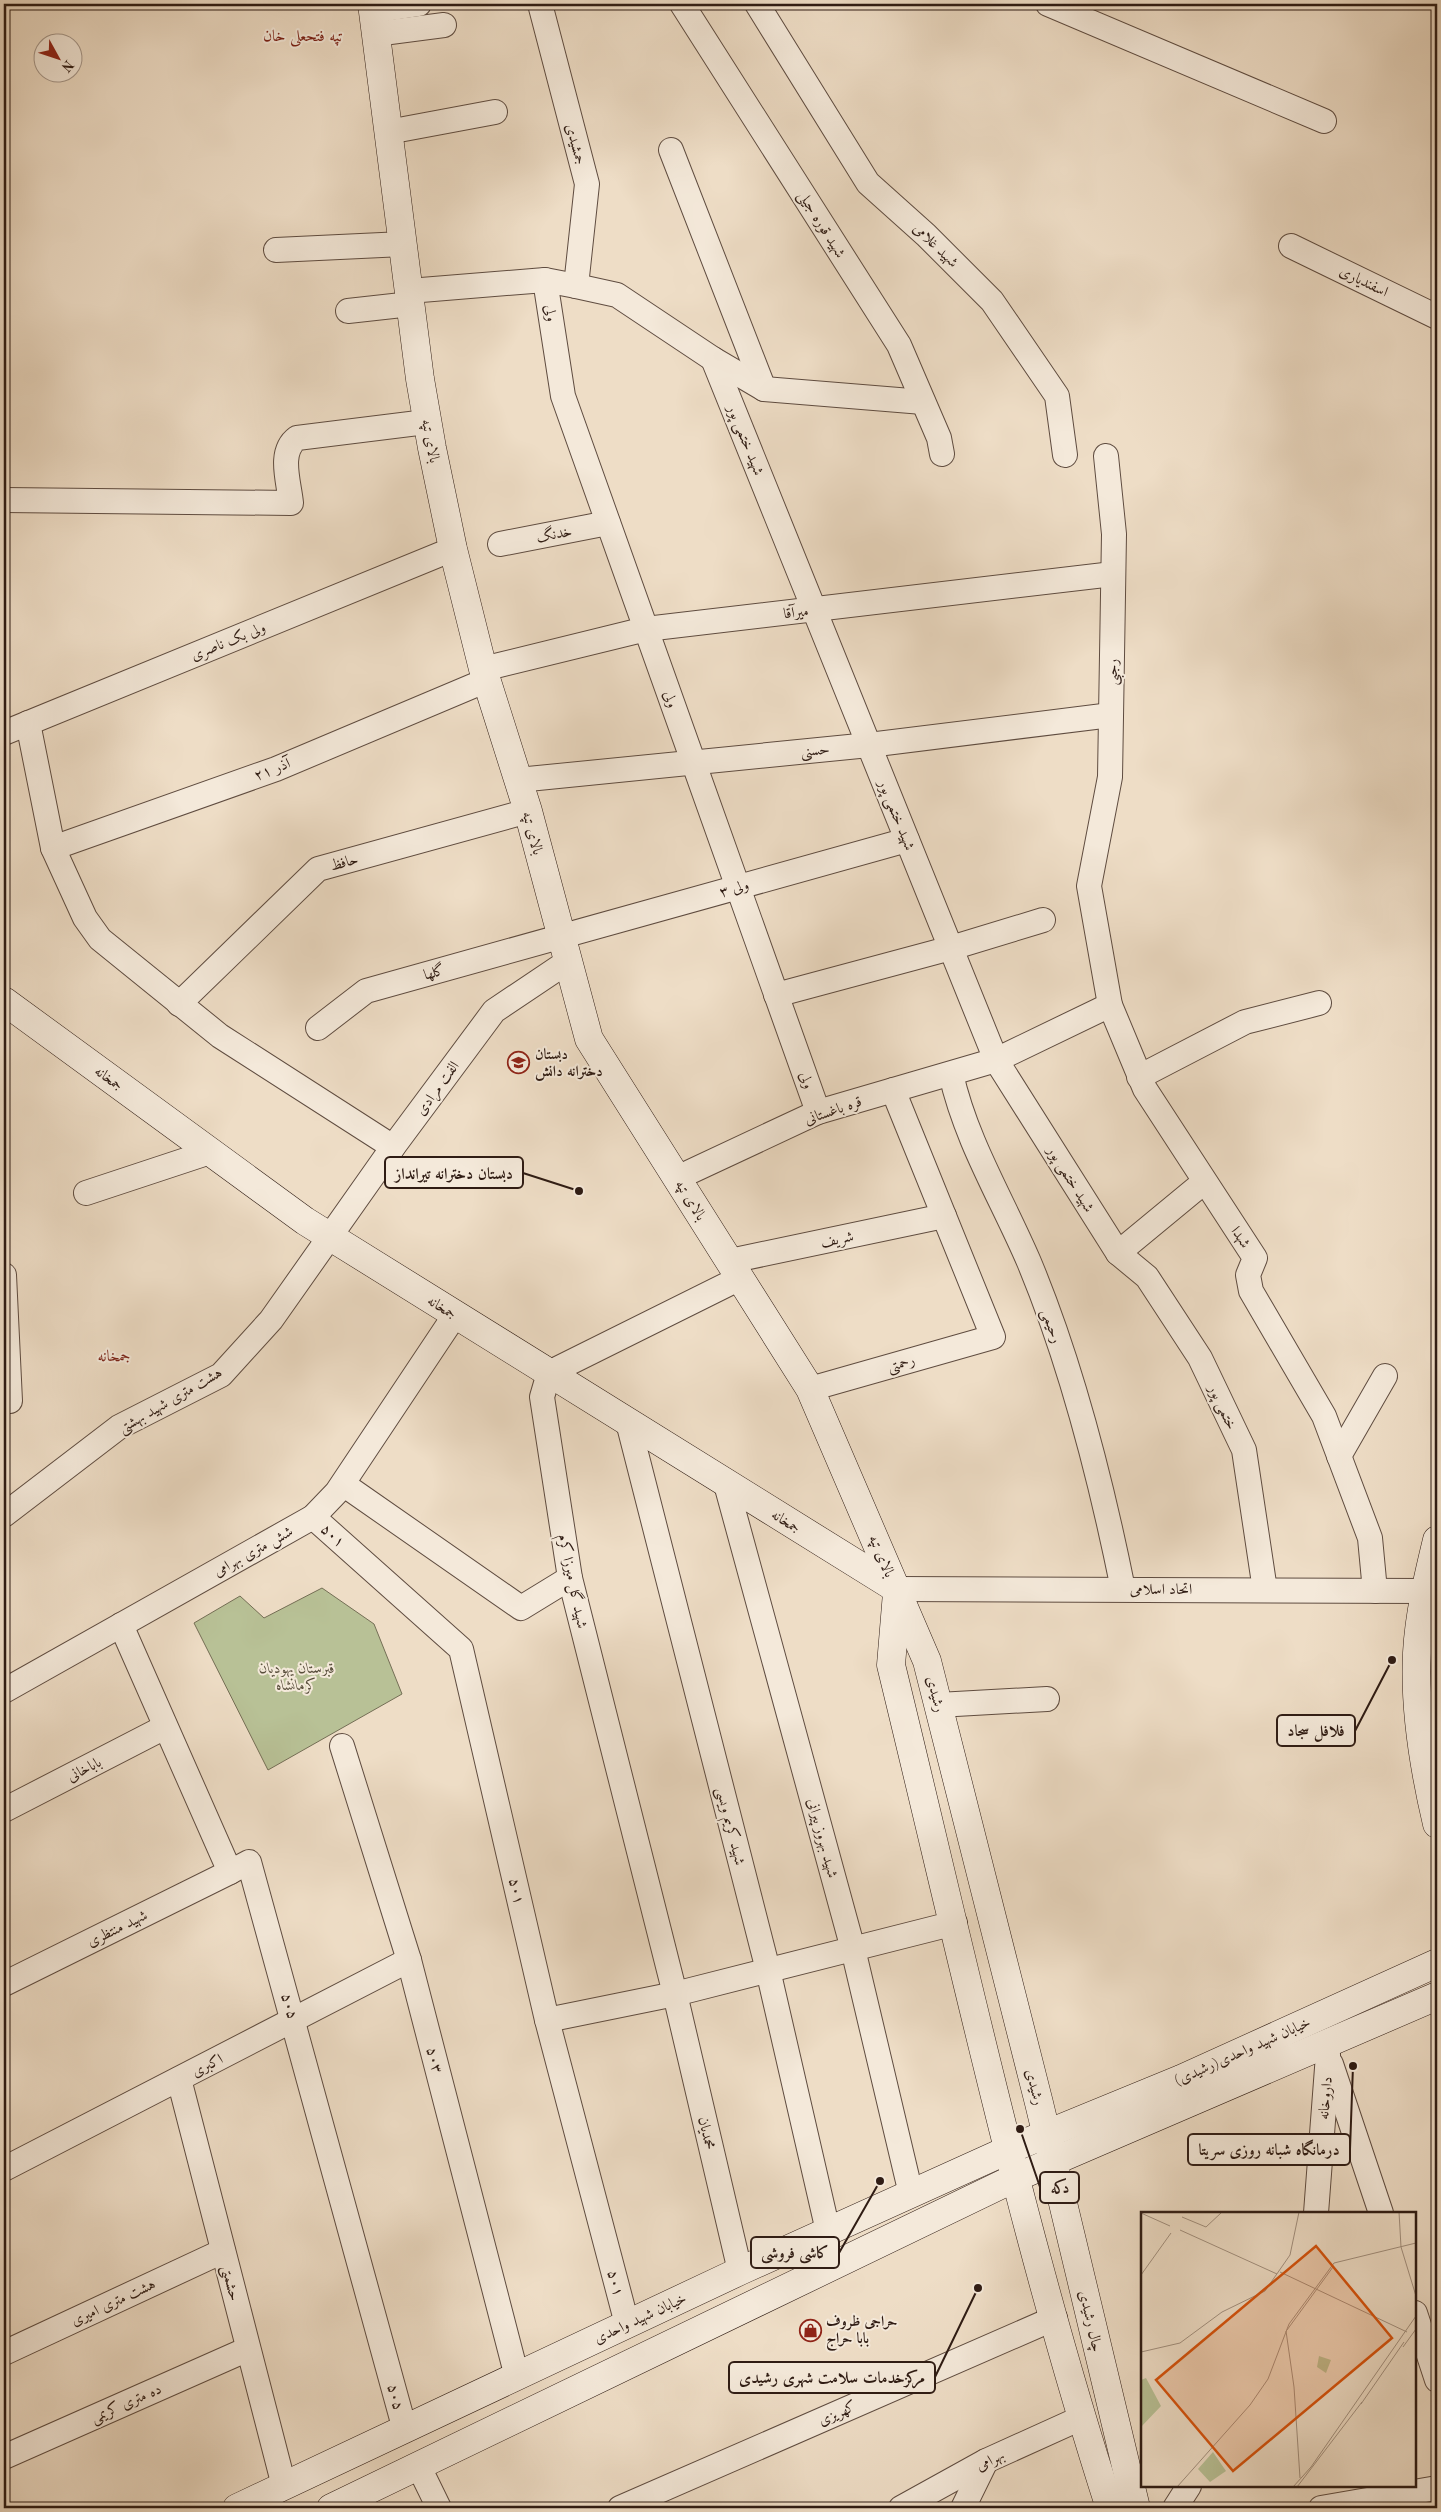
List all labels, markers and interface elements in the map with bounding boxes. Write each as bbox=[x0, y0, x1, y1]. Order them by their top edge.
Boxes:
district label: تپه فتحعلی خان bbox=[263, 29, 343, 47]
north arrow bbox=[32, 32, 82, 82]
text: N bbox=[58, 57, 76, 75]
street label: جمشیدی bbox=[562, 122, 587, 166]
street label: شهید قوره جیلی bbox=[793, 189, 847, 262]
street label: شهید غلامی bbox=[909, 221, 960, 272]
street label: اسفندیاری bbox=[1337, 264, 1390, 300]
street label: ولی bbox=[541, 304, 558, 323]
street label: شهید ختمی پور bbox=[721, 401, 765, 479]
street label: بالای تپه bbox=[417, 418, 441, 465]
street label: خدنگ bbox=[534, 521, 573, 546]
street label: میرآقا bbox=[782, 602, 810, 622]
street label: ولی بک ناصری bbox=[188, 619, 268, 665]
street label: رجبی bbox=[1106, 659, 1124, 686]
street label: ولی bbox=[660, 689, 680, 710]
street label: حسنی bbox=[800, 743, 831, 762]
street label: ۲۱ آذر bbox=[251, 753, 294, 784]
street label: شهید ختمی پور bbox=[872, 776, 916, 854]
street label: بالای تپه bbox=[518, 810, 545, 857]
street label: حافظ bbox=[329, 851, 360, 875]
street label: ولی ۳ bbox=[718, 878, 751, 901]
street label: گلها bbox=[421, 960, 447, 984]
place label: دبستان دخترانه دانش bbox=[535, 1047, 603, 1081]
school or university icon: دبستان دخترانه دانش bbox=[507, 1051, 531, 1075]
street label: الفت مرادی bbox=[414, 1059, 464, 1120]
street label: جمخانه bbox=[91, 1064, 125, 1094]
street label: ولی bbox=[796, 1070, 816, 1091]
street label: قره باغستانی bbox=[803, 1095, 864, 1129]
street label: شهید ختمی پور bbox=[1041, 1143, 1096, 1216]
callout: دبستان دخترانه تیرانداز bbox=[385, 1157, 523, 1188]
text: دبستان دخترانه تیرانداز bbox=[393, 1166, 513, 1183]
street label: بالای تپه bbox=[671, 1178, 708, 1224]
street label: شهدا bbox=[1226, 1224, 1252, 1252]
street label: شریف bbox=[820, 1230, 855, 1252]
street label: جمخانه bbox=[424, 1294, 458, 1323]
street label: رحیمی bbox=[1036, 1307, 1063, 1346]
district label: جمخانه bbox=[98, 1349, 131, 1365]
street label: رحمتی bbox=[886, 1353, 917, 1377]
street label: هشت متری شهید بهشتی bbox=[116, 1366, 226, 1439]
street label: ختمی پور bbox=[1202, 1381, 1238, 1433]
street label: جمخانه bbox=[768, 1508, 802, 1537]
street label: ۵۰۱ bbox=[317, 1522, 347, 1550]
street label: شش متری بهرامی bbox=[212, 1524, 296, 1581]
street label: شهید گل میرزا کرم bbox=[550, 1532, 592, 1631]
street label: بالای تپه bbox=[864, 1533, 896, 1581]
street label: اتحاد اسلامی bbox=[1130, 1582, 1192, 1598]
park label: قبرستان یهودیان کرمانشاه bbox=[259, 1662, 335, 1694]
street label: رشیدی bbox=[923, 1675, 946, 1714]
callout: فلافل سجاد bbox=[1277, 1715, 1355, 1746]
text: فلافل سجاد bbox=[1287, 1723, 1345, 1742]
street label: باباخانی bbox=[65, 1755, 104, 1785]
street label: شهید کریم ویسی bbox=[709, 1785, 748, 1868]
street label: شهید بهروز پیرانی bbox=[802, 1797, 839, 1880]
street label: ۵۰۱ bbox=[505, 1877, 526, 1906]
street label: شهید منتظری bbox=[85, 1908, 151, 1951]
street label: ۵۰۵ bbox=[278, 1992, 299, 2021]
street label: خیابان شهید واحدی(رشیدی) bbox=[1172, 2015, 1314, 2090]
street label: ۵۰۳ bbox=[423, 2046, 444, 2075]
street label: اکبری bbox=[189, 2051, 226, 2080]
street label: رشیدی bbox=[1022, 2068, 1045, 2107]
street label: داروخانه bbox=[1317, 2076, 1336, 2120]
street label: محمدیان bbox=[695, 2116, 717, 2151]
callout: درمانگاه شبانه روزی سریتا bbox=[1188, 2134, 1350, 2165]
text: درمانگاه شبانه روزی سریتا bbox=[1198, 2139, 1340, 2161]
callout: دکه bbox=[1040, 2172, 1079, 2203]
text: دکه bbox=[1051, 2178, 1069, 2197]
inset map bbox=[1141, 2212, 1416, 2487]
callout: کاشی فروشی bbox=[751, 2237, 839, 2268]
text: کاشی فروشی bbox=[761, 2244, 829, 2264]
street label: حشمتی bbox=[216, 2264, 241, 2303]
street label: ۵۰۱ bbox=[604, 2269, 625, 2298]
street label: هشت متری امیری bbox=[69, 2277, 158, 2329]
street label: چال رشیدی bbox=[1073, 2289, 1104, 2354]
street label: خیابان شهید واحدی bbox=[592, 2291, 689, 2348]
place label: حراجی ظروف بابا حراج bbox=[826, 2314, 898, 2352]
shop icon: حراجی ظروف بابا حراج bbox=[798, 2318, 822, 2342]
callout: مرکزخدمات سلامت شهری رشیدی bbox=[729, 2362, 935, 2393]
text: مرکزخدمات سلامت شهری رشیدی bbox=[739, 2369, 925, 2389]
street label: ده متری کریمی bbox=[88, 2380, 165, 2428]
street label: ۵۰۵ bbox=[384, 2383, 405, 2412]
street label: کهریزی bbox=[816, 2399, 859, 2430]
street label: بهرامی bbox=[974, 2448, 1008, 2475]

